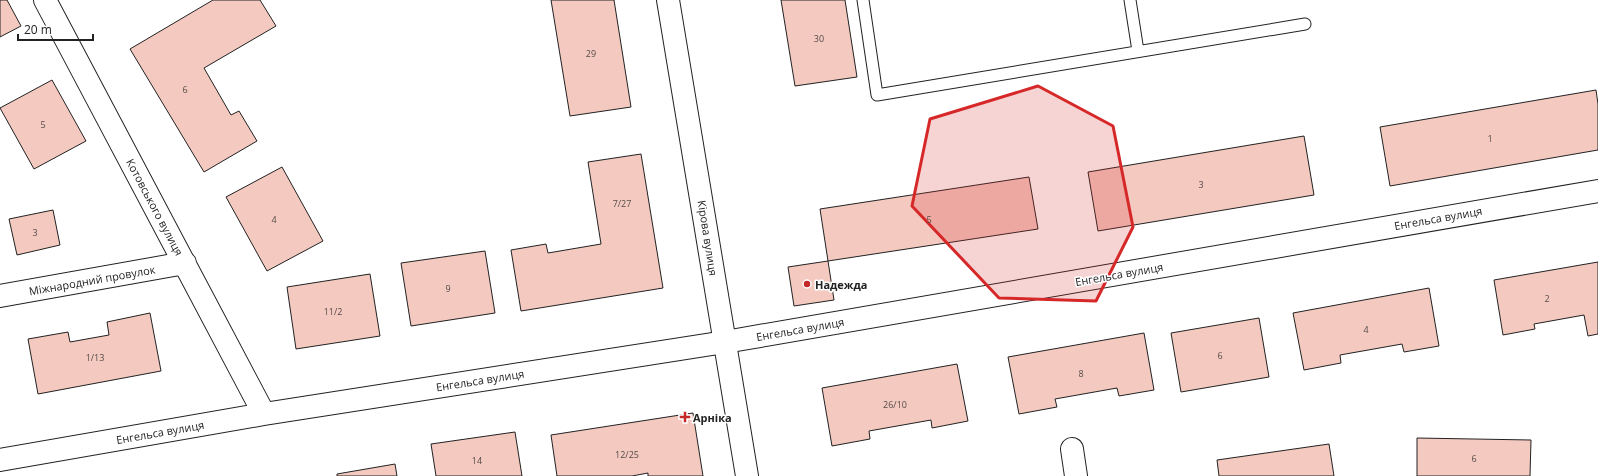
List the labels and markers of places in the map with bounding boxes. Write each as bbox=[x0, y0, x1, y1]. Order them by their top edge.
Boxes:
place label: Надежда bbox=[815, 277, 867, 292]
marker: Надежда bbox=[802, 279, 812, 289]
place label: Арніка bbox=[693, 410, 732, 425]
marker: Арніка bbox=[680, 412, 690, 422]

